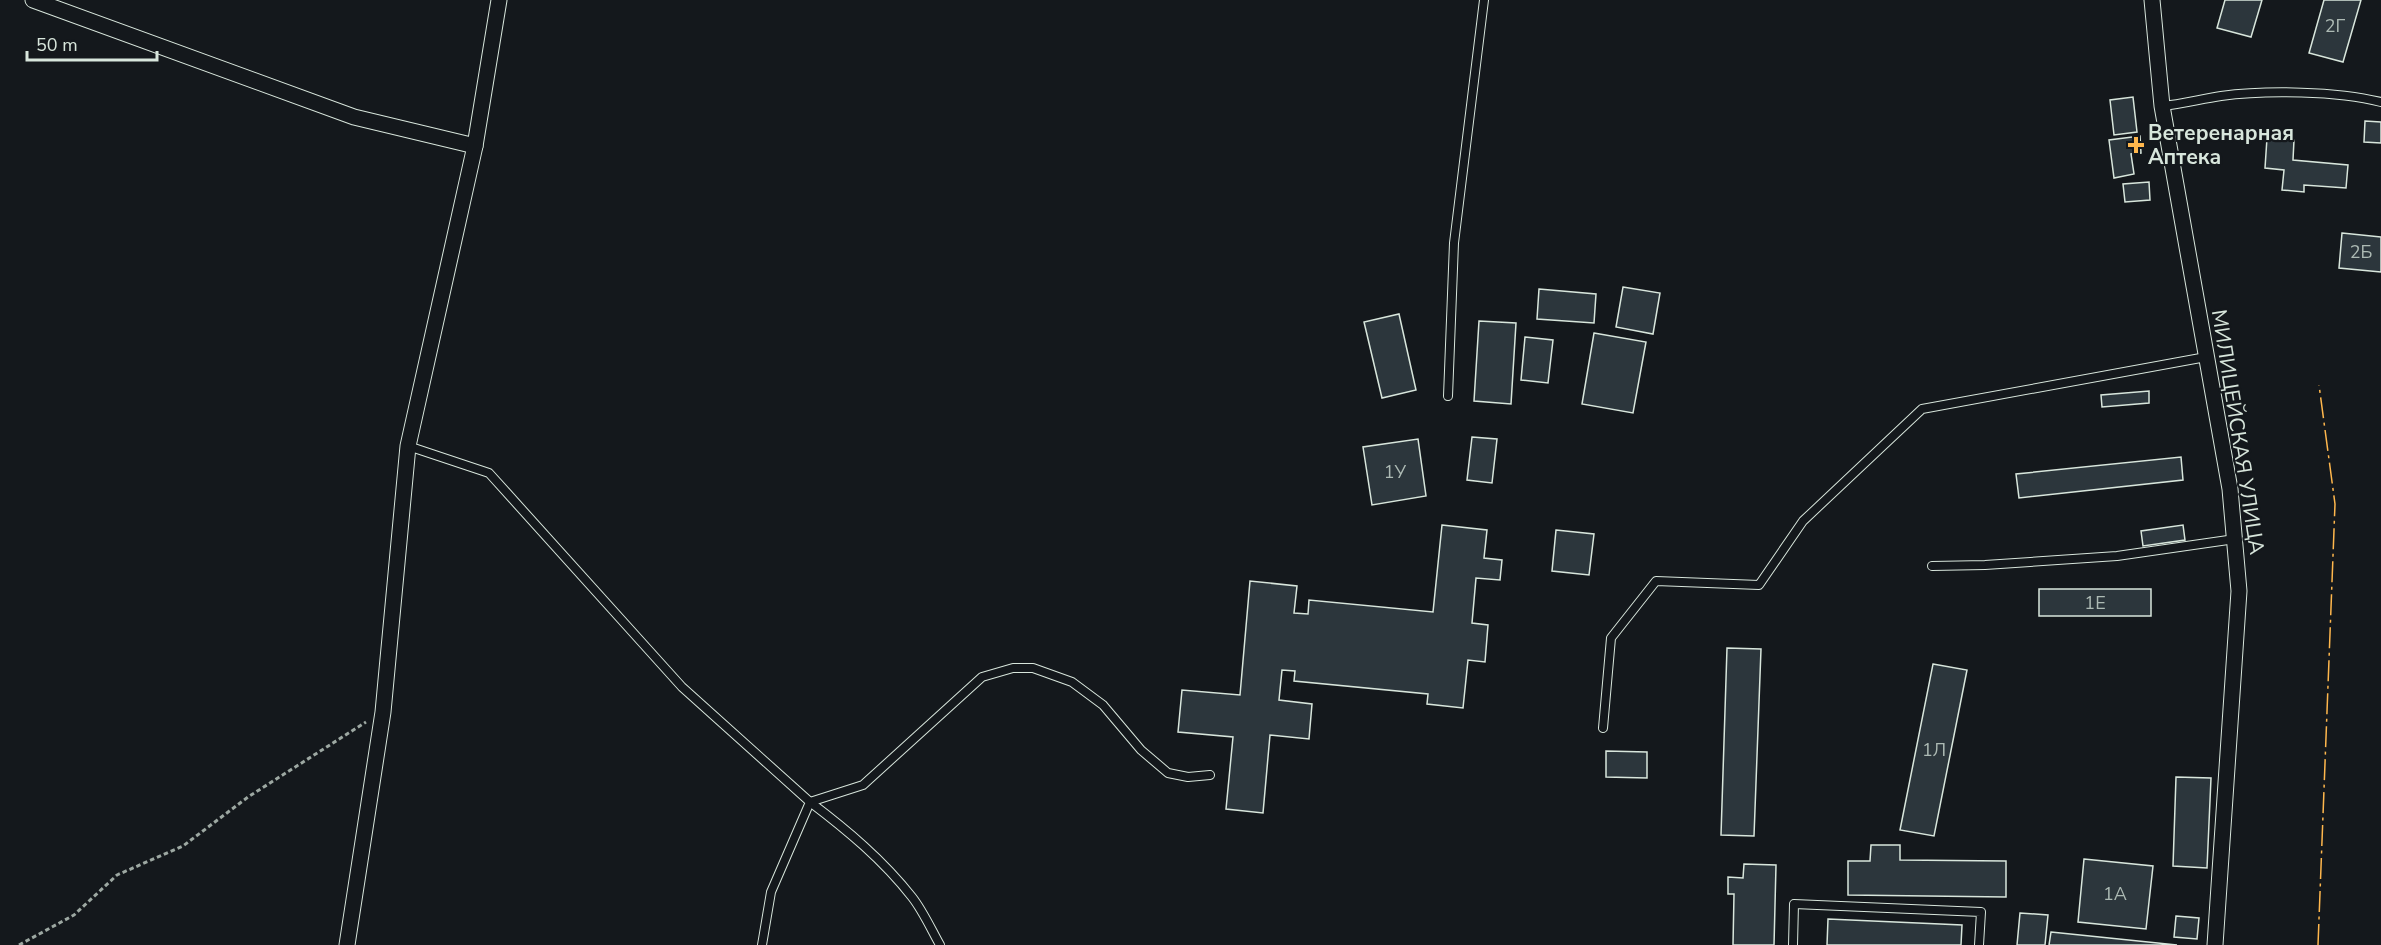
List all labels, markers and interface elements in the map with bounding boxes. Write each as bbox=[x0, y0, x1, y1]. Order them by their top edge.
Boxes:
house number: 2Г bbox=[2325, 14, 2346, 38]
scale bar bbox=[27, 24, 158, 62]
text: 50 m bbox=[36, 33, 78, 57]
place label: Ветеренарная Аптека bbox=[2148, 119, 2294, 171]
marker: Ветеренарная Аптека bbox=[2129, 138, 2143, 152]
house number: 2Б bbox=[2350, 240, 2372, 264]
street label: МИЛИЦЕЙСКАЯ УЛИЦА bbox=[2205, 308, 2271, 556]
house number: 1У bbox=[1384, 460, 1407, 484]
house number: 1Е bbox=[2084, 591, 2106, 615]
house number: 1Л bbox=[1922, 738, 1946, 762]
house number: 1А bbox=[2103, 882, 2127, 906]

